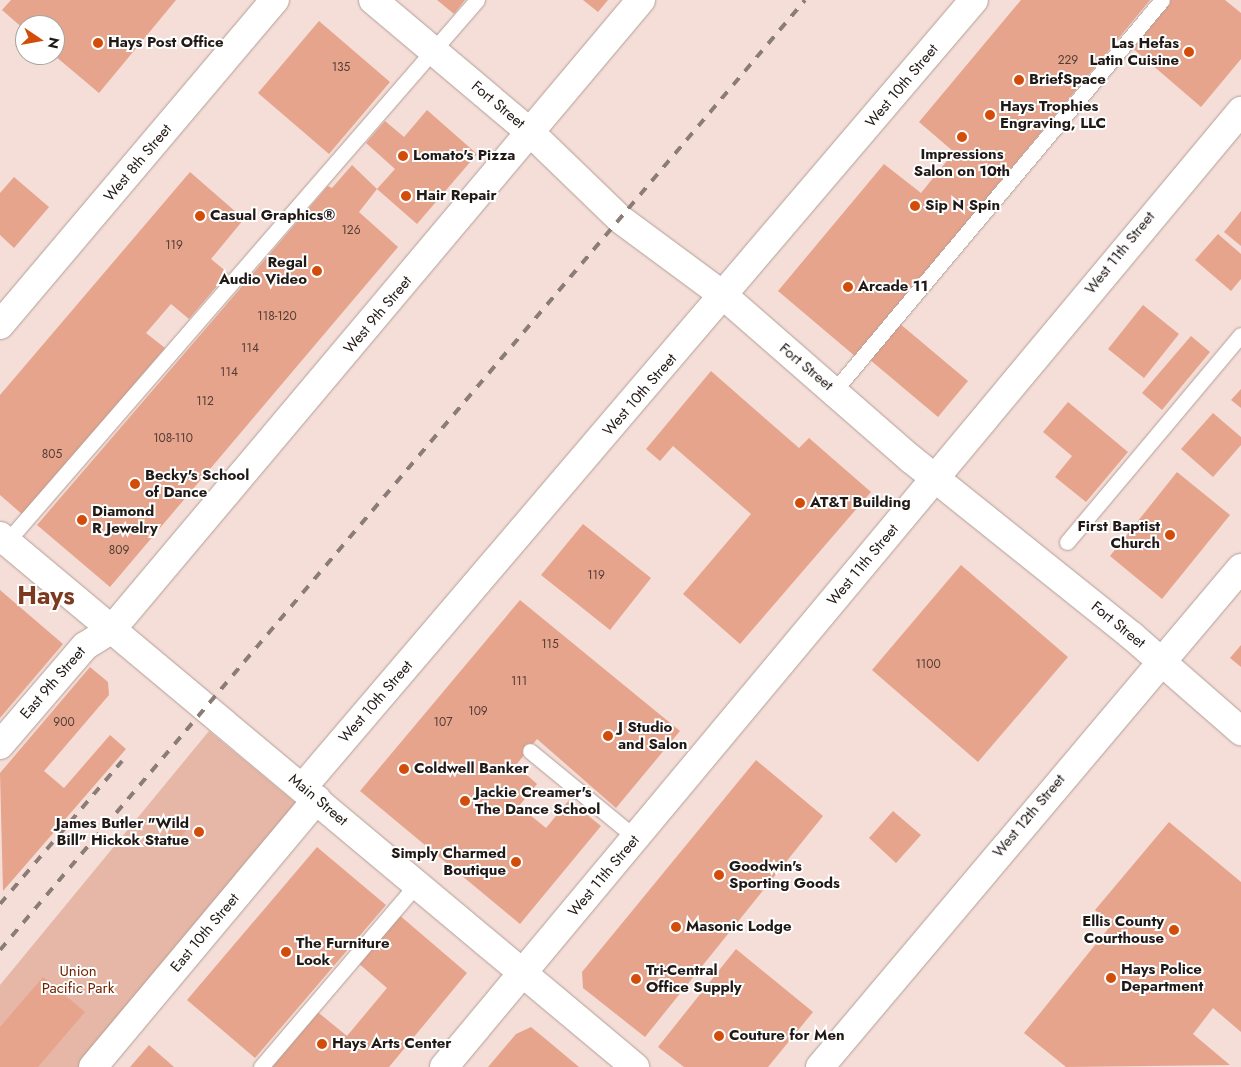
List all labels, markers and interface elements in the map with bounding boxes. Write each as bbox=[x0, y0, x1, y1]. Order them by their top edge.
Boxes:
north arrow bbox=[15, 15, 65, 65]
place label: Hays Post Office bbox=[108, 34, 224, 52]
place label: Las Hefas Latin Cuisine bbox=[1089, 34, 1179, 69]
text: N bbox=[43, 35, 65, 50]
marker: Hays Post Office bbox=[92, 37, 104, 49]
street label: West 10th Street bbox=[862, 41, 942, 131]
marker: Las Hefas Latin Cuisine bbox=[1183, 46, 1195, 58]
house number: 229 bbox=[1058, 54, 1078, 68]
house number: 135 bbox=[332, 61, 350, 75]
place label: BriefSpace bbox=[1029, 71, 1106, 89]
marker: BriefSpace bbox=[1013, 74, 1025, 86]
street label: Fort Street bbox=[468, 77, 528, 133]
place label: Hays Trophies Engraving, LLC bbox=[1000, 97, 1106, 132]
marker: Hays Trophies Engraving, LLC bbox=[984, 109, 996, 121]
street label: West 8th Street bbox=[100, 121, 176, 205]
marker: Impressions Salon on 10th bbox=[956, 131, 968, 143]
place label: Impressions Salon on 10th bbox=[914, 145, 1010, 180]
place label: Lomato's Pizza bbox=[413, 147, 515, 165]
marker: Lomato's Pizza bbox=[397, 150, 409, 162]
place label: Hair Repair bbox=[416, 187, 497, 205]
marker: Hair Repair bbox=[400, 190, 412, 202]
place label: Sip N Spin bbox=[925, 197, 1000, 215]
marker: Sip N Spin bbox=[909, 200, 921, 212]
place label: Casual Graphics® bbox=[210, 207, 335, 225]
street label: West 11th Street bbox=[1081, 208, 1159, 298]
marker: Casual Graphics® bbox=[194, 210, 206, 222]
house number: 126 bbox=[341, 224, 361, 238]
house number: 119 bbox=[165, 239, 183, 253]
place label: Regal Audio Video bbox=[219, 253, 307, 288]
marker: Regal Audio Video bbox=[311, 265, 323, 277]
street label: West 9th Street bbox=[340, 272, 416, 358]
place label: Arcade 11 bbox=[858, 278, 928, 296]
marker: Arcade 11 bbox=[842, 281, 854, 293]
house number: 118-120 bbox=[257, 310, 297, 324]
street label: Fort Street bbox=[776, 339, 836, 395]
house number: 114 bbox=[241, 342, 259, 356]
street label: West 10th Street bbox=[599, 350, 681, 440]
house number: 114 bbox=[220, 366, 238, 380]
house number: 112 bbox=[196, 395, 214, 409]
house number: 108-110 bbox=[153, 432, 193, 446]
house number: 805 bbox=[42, 448, 62, 462]
place label: Becky's School of Dance bbox=[145, 466, 249, 501]
marker: Becky's School of Dance bbox=[129, 478, 141, 490]
place label: AT&T Building bbox=[810, 494, 911, 512]
marker: AT&T Building bbox=[794, 497, 806, 509]
place label: Diamond R Jewelry bbox=[92, 502, 158, 537]
marker: Diamond R Jewelry bbox=[76, 514, 88, 526]
place label: First Baptist Church bbox=[1077, 517, 1160, 552]
street label: West 11th Street bbox=[824, 521, 902, 609]
marker: First Baptist Church bbox=[1164, 529, 1176, 541]
house number: 809 bbox=[109, 544, 129, 558]
house number: 119 bbox=[587, 569, 605, 583]
district label: Hays bbox=[17, 580, 75, 610]
street label: Fort Street bbox=[1087, 598, 1149, 652]
house number: 115 bbox=[541, 638, 559, 652]
street label: East 9th Street bbox=[17, 643, 89, 723]
street label: West 10th Street bbox=[335, 657, 417, 747]
house number: 1100 bbox=[915, 658, 941, 672]
house number: 111 bbox=[511, 675, 527, 689]
house number: 109 bbox=[468, 705, 488, 719]
house number: 900 bbox=[53, 716, 75, 730]
house number: 107 bbox=[434, 716, 452, 730]
place label: J Studio and Salon bbox=[618, 718, 687, 753]
marker: J Studio and Salon bbox=[602, 730, 614, 742]
place label: Coldwell Banker bbox=[414, 760, 529, 778]
marker: Coldwell Banker bbox=[398, 763, 410, 775]
street label: Main Street bbox=[285, 770, 351, 830]
street label: West 12th Street bbox=[989, 771, 1069, 861]
place label: Jackie Creamer's The Dance School bbox=[475, 783, 600, 818]
marker: Jackie Creamer's The Dance School bbox=[459, 795, 471, 807]
place label: James Butler "Wild Bill" Hickok Statue bbox=[56, 814, 189, 849]
marker: James Butler "Wild Bill" Hickok Statue bbox=[193, 826, 205, 838]
street label: West 11th Street bbox=[565, 832, 643, 920]
place label: Simply Charmed Boutique bbox=[391, 844, 506, 879]
marker: Simply Charmed Boutique bbox=[510, 856, 522, 868]
place label: Goodwin's Sporting Goods bbox=[729, 857, 840, 892]
marker: Goodwin's Sporting Goods bbox=[713, 869, 725, 881]
street label: East 10th Street bbox=[167, 890, 243, 976]
place label: Ellis County Courthouse bbox=[1082, 912, 1164, 947]
place label: Masonic Lodge bbox=[686, 918, 792, 936]
marker: Masonic Lodge bbox=[670, 921, 682, 933]
marker: Ellis County Courthouse bbox=[1168, 924, 1180, 936]
place label: The Furniture Look bbox=[296, 934, 390, 969]
marker: The Furniture Look bbox=[280, 946, 292, 958]
place label: Hays Police Department bbox=[1121, 960, 1203, 995]
place label: Tri-Central Office Supply bbox=[646, 961, 742, 996]
park label: Union Pacific Park bbox=[42, 962, 114, 997]
marker: Hays Police Department bbox=[1105, 972, 1117, 984]
marker: Tri-Central Office Supply bbox=[630, 973, 642, 985]
place label: Couture for Men bbox=[729, 1027, 845, 1045]
marker: Couture for Men bbox=[713, 1030, 725, 1042]
place label: Hays Arts Center bbox=[332, 1035, 452, 1053]
marker: Hays Arts Center bbox=[316, 1038, 328, 1050]

